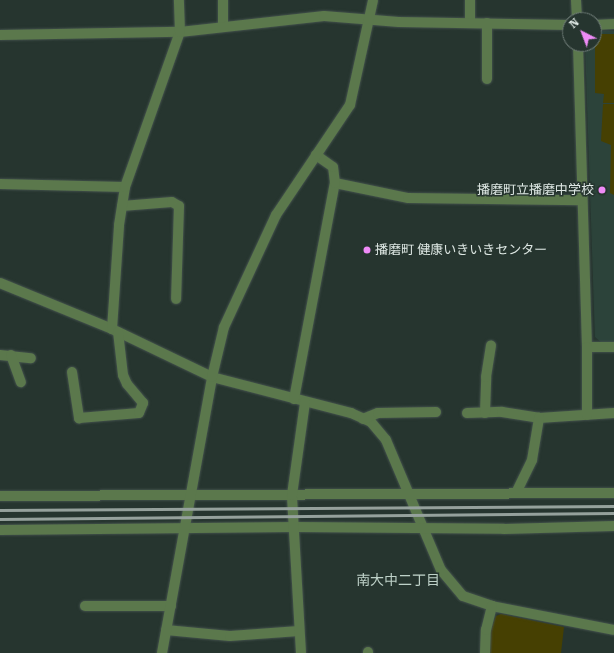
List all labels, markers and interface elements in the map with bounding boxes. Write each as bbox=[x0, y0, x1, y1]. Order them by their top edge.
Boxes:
north arrow bbox=[562, 12, 602, 52]
text: N bbox=[567, 16, 582, 31]
place label: 播磨町立播磨中学校 bbox=[477, 182, 594, 198]
marker: 播磨町立播磨中学校 bbox=[597, 185, 607, 195]
place label: 播磨町 健康いきいきセンター bbox=[375, 242, 547, 258]
marker: 播磨町 健康いきいきセンター bbox=[362, 245, 372, 255]
district label: 南大中二丁目 bbox=[356, 572, 440, 588]

